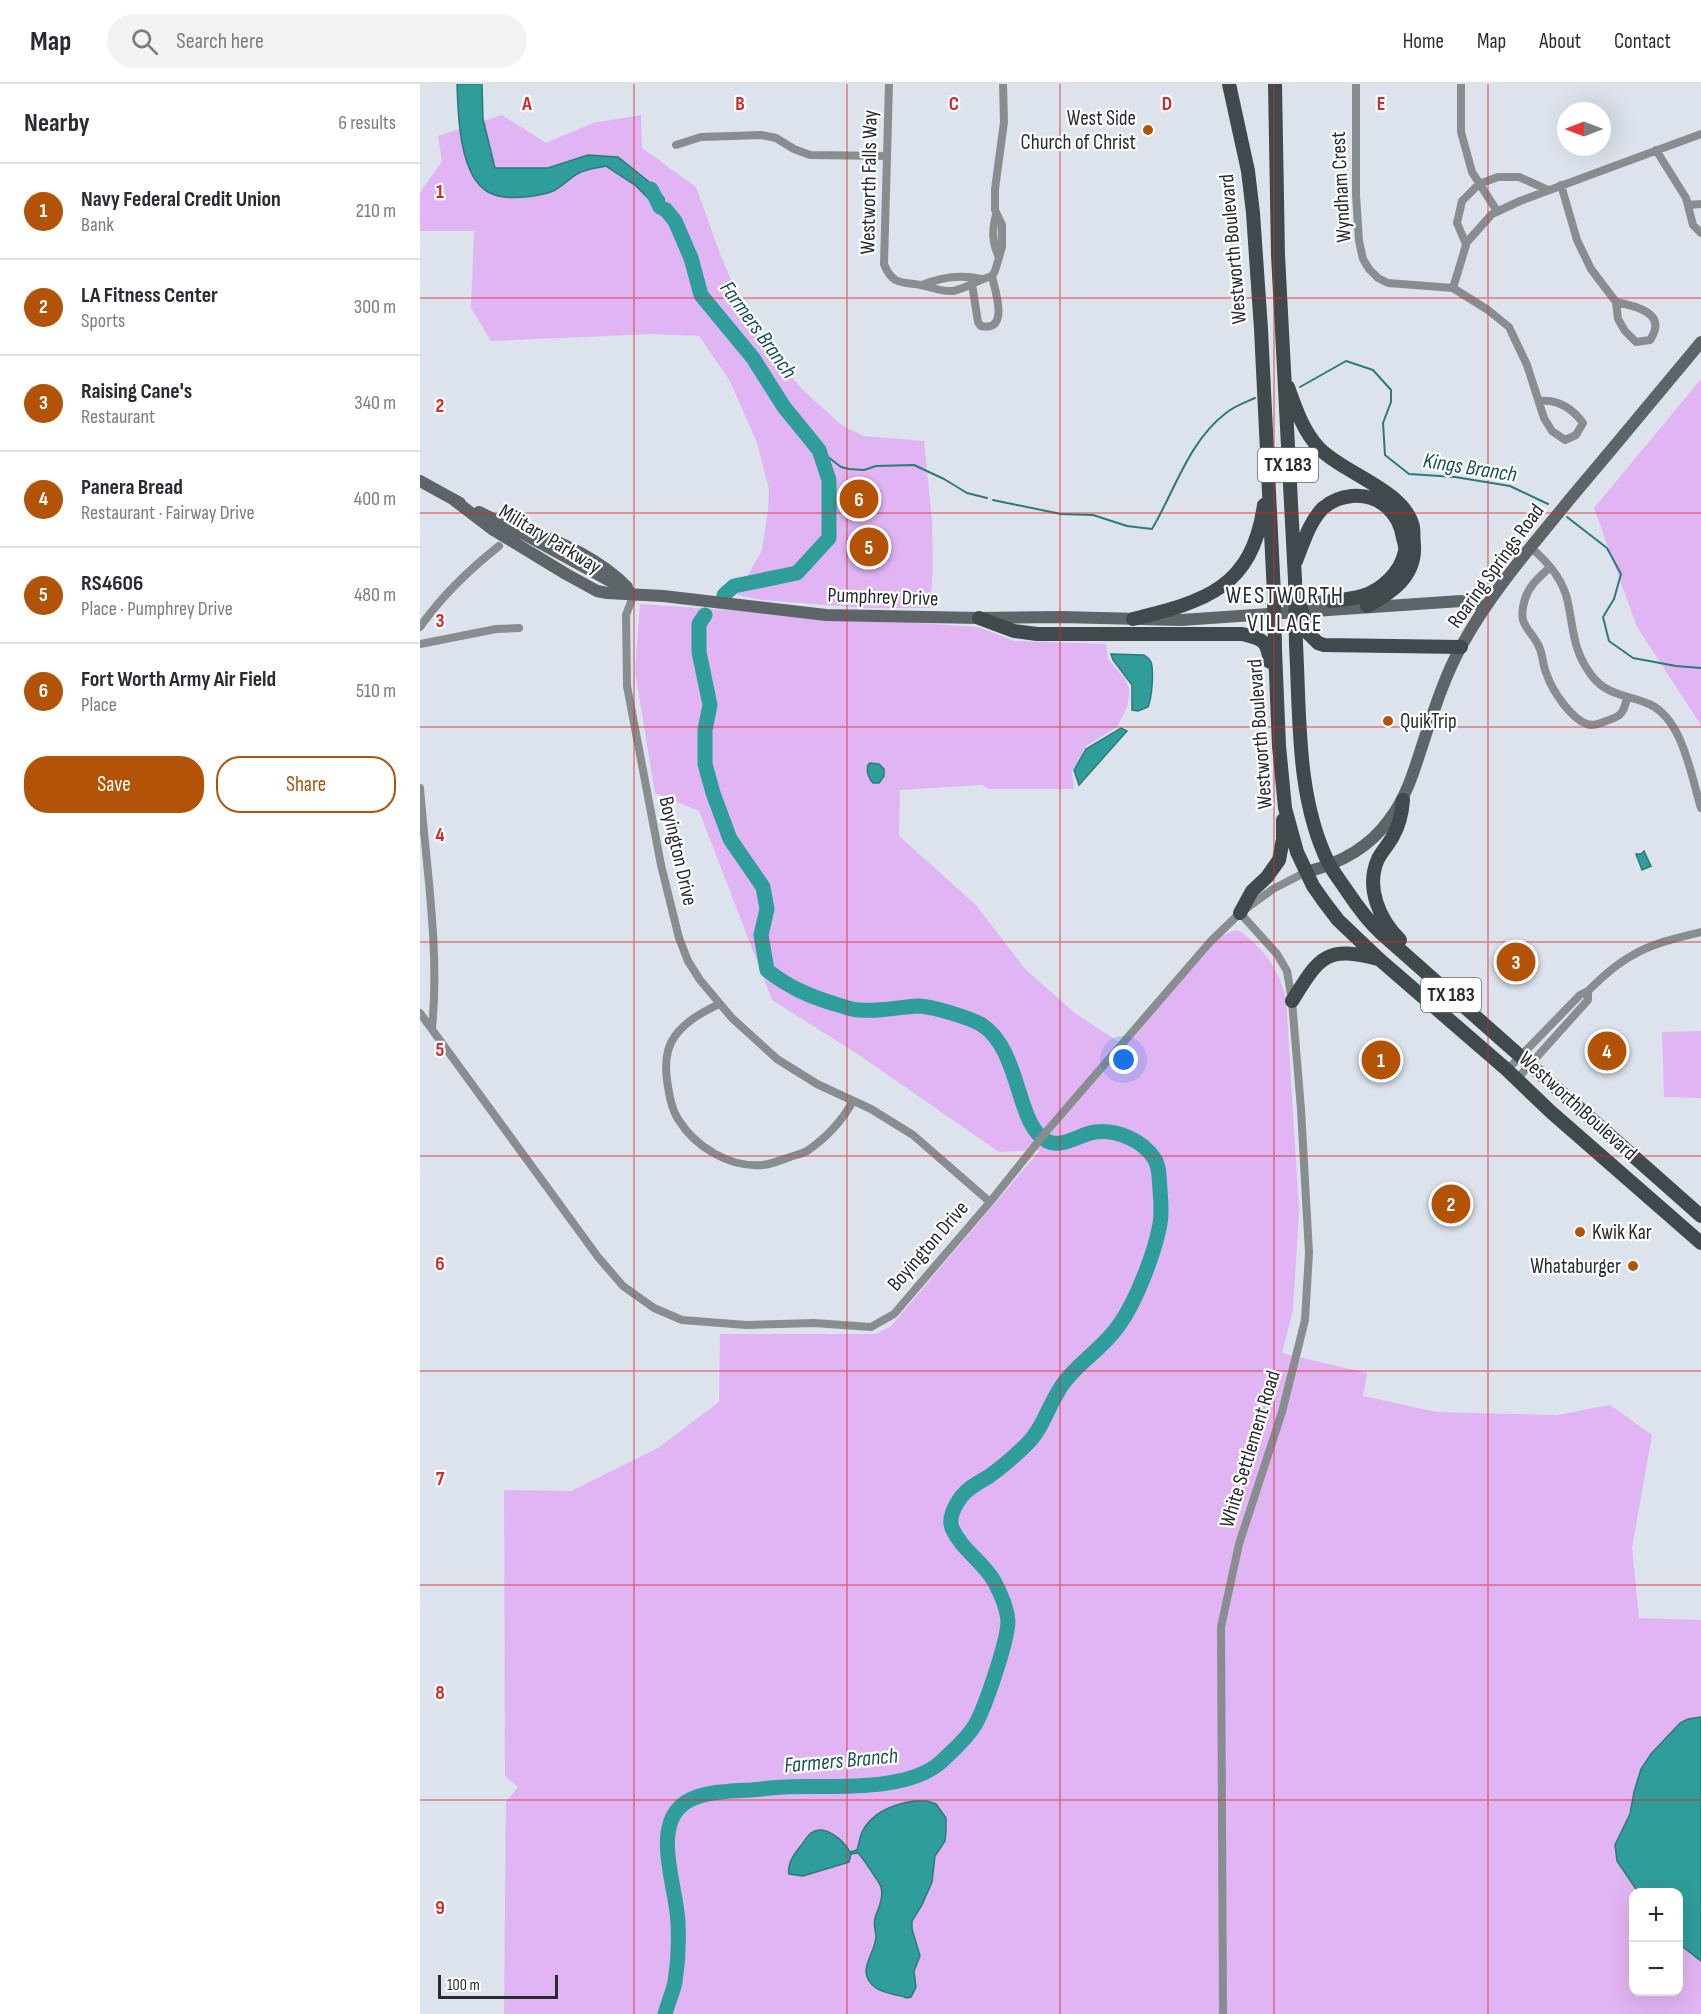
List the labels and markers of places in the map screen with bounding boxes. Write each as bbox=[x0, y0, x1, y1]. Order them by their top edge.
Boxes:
place label: West Side Church of Christ bbox=[1021, 106, 1136, 155]
marker: West Side Church of Christ bbox=[1141, 123, 1155, 137]
pin: 6 bbox=[840, 476, 878, 522]
pin: 5 bbox=[850, 524, 888, 570]
place label: QuikTrip bbox=[1400, 709, 1457, 734]
marker: QuikTrip bbox=[1381, 714, 1395, 728]
pin: 3 bbox=[1496, 940, 1536, 984]
pin: 4 bbox=[1588, 1028, 1626, 1074]
pin: 1 bbox=[1362, 1038, 1400, 1082]
pin: 2 bbox=[1432, 1182, 1470, 1226]
place label: Kwik Kar bbox=[1592, 1220, 1652, 1245]
marker: Kwik Kar bbox=[1573, 1225, 1587, 1239]
place label: Whataburger bbox=[1530, 1254, 1621, 1279]
marker: Whataburger bbox=[1626, 1259, 1640, 1273]

